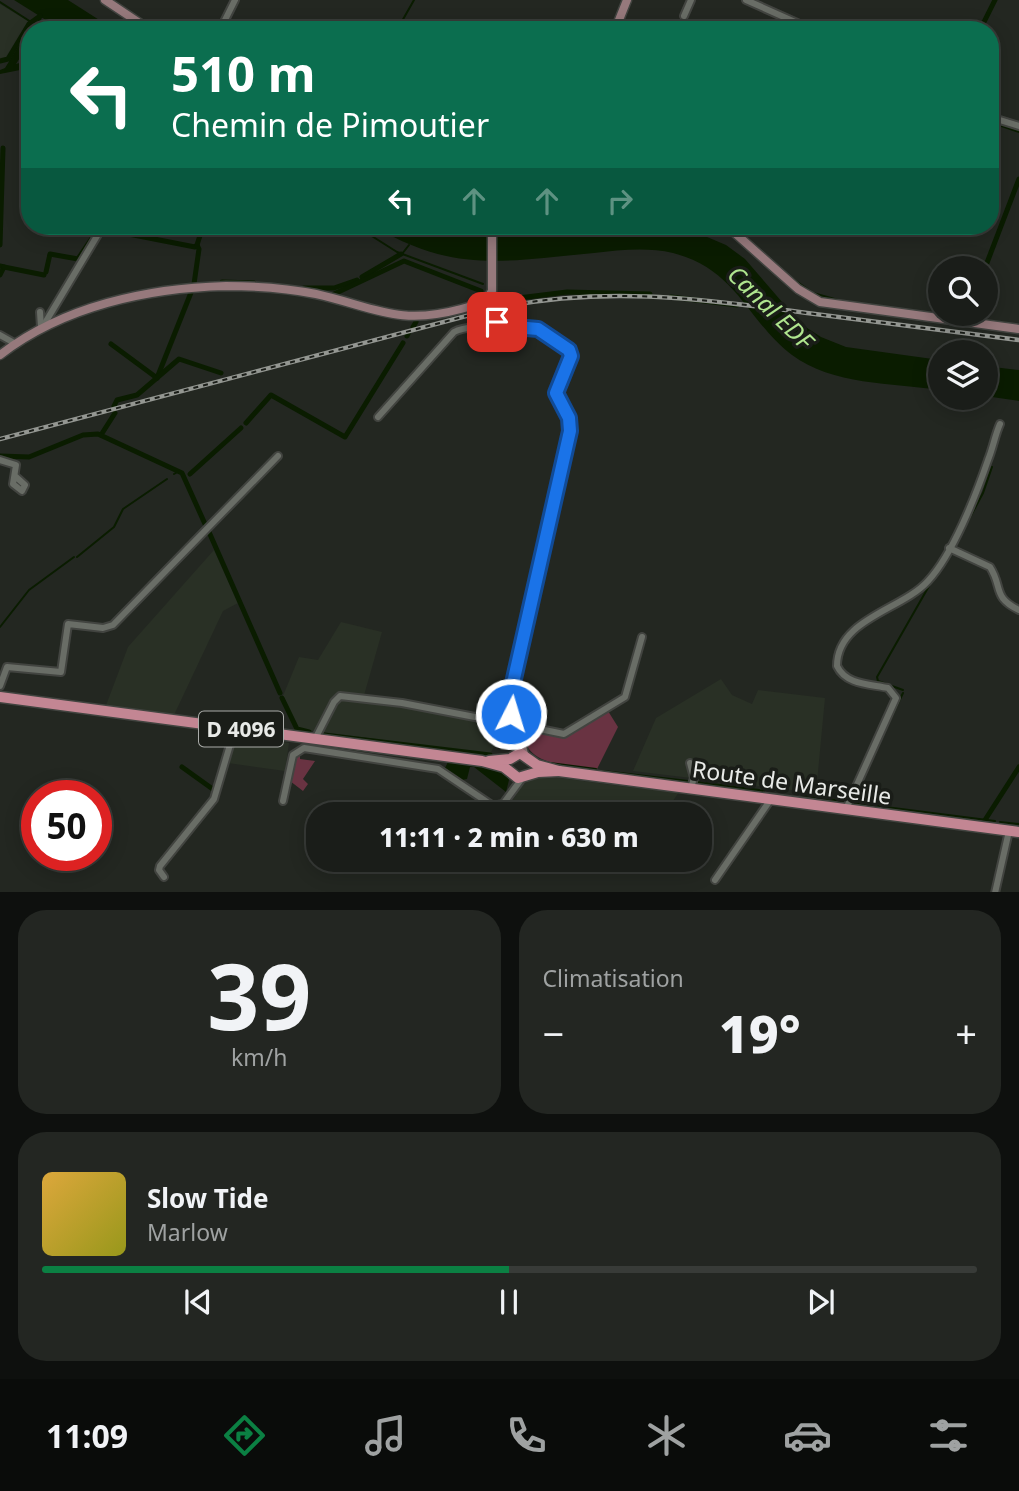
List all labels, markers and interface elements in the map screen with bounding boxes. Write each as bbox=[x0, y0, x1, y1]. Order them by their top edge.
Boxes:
text: 510 m bbox=[171, 40, 316, 106]
icon: left bbox=[56, 49, 147, 140]
text: Chemin de Pimoutier bbox=[171, 103, 489, 146]
icon: left bbox=[382, 182, 420, 220]
icon: ahead bbox=[455, 182, 493, 220]
icon: ahead bbox=[528, 182, 566, 220]
icon: right bbox=[601, 182, 639, 220]
map controls bbox=[928, 256, 998, 410]
button: search bbox=[928, 256, 998, 326]
water label: Canal EDF bbox=[721, 258, 823, 358]
pin bbox=[467, 292, 527, 352]
icon: arrive bbox=[478, 303, 516, 341]
button: layers bbox=[928, 340, 998, 410]
position arrow bbox=[474, 677, 548, 751]
road number: D 4096 bbox=[199, 712, 283, 746]
street label: Route de Marseille bbox=[690, 752, 894, 812]
speed limit sign: 50 bbox=[21, 780, 112, 871]
text: 11:11 · 2 min · 630 m bbox=[379, 819, 639, 855]
text: 39 bbox=[207, 933, 311, 1057]
text: Climatisation bbox=[543, 962, 684, 994]
text: 19° bbox=[719, 997, 801, 1068]
text: − bbox=[543, 1007, 564, 1059]
text: + bbox=[955, 1007, 977, 1059]
text: km/h bbox=[231, 1041, 288, 1073]
text: Slow Tide bbox=[147, 1180, 269, 1216]
text: Marlow bbox=[147, 1216, 228, 1248]
icon: previous bbox=[179, 1283, 217, 1321]
icon: pause bbox=[490, 1283, 528, 1321]
icon: next bbox=[802, 1283, 840, 1321]
icon: directions bbox=[220, 1411, 269, 1460]
icon: music bbox=[361, 1411, 410, 1460]
icon: phone bbox=[502, 1411, 551, 1460]
icon: climate bbox=[642, 1411, 691, 1460]
icon: car bbox=[783, 1411, 832, 1460]
icon: filters bbox=[924, 1411, 973, 1460]
text: 11:09 bbox=[46, 1414, 128, 1457]

